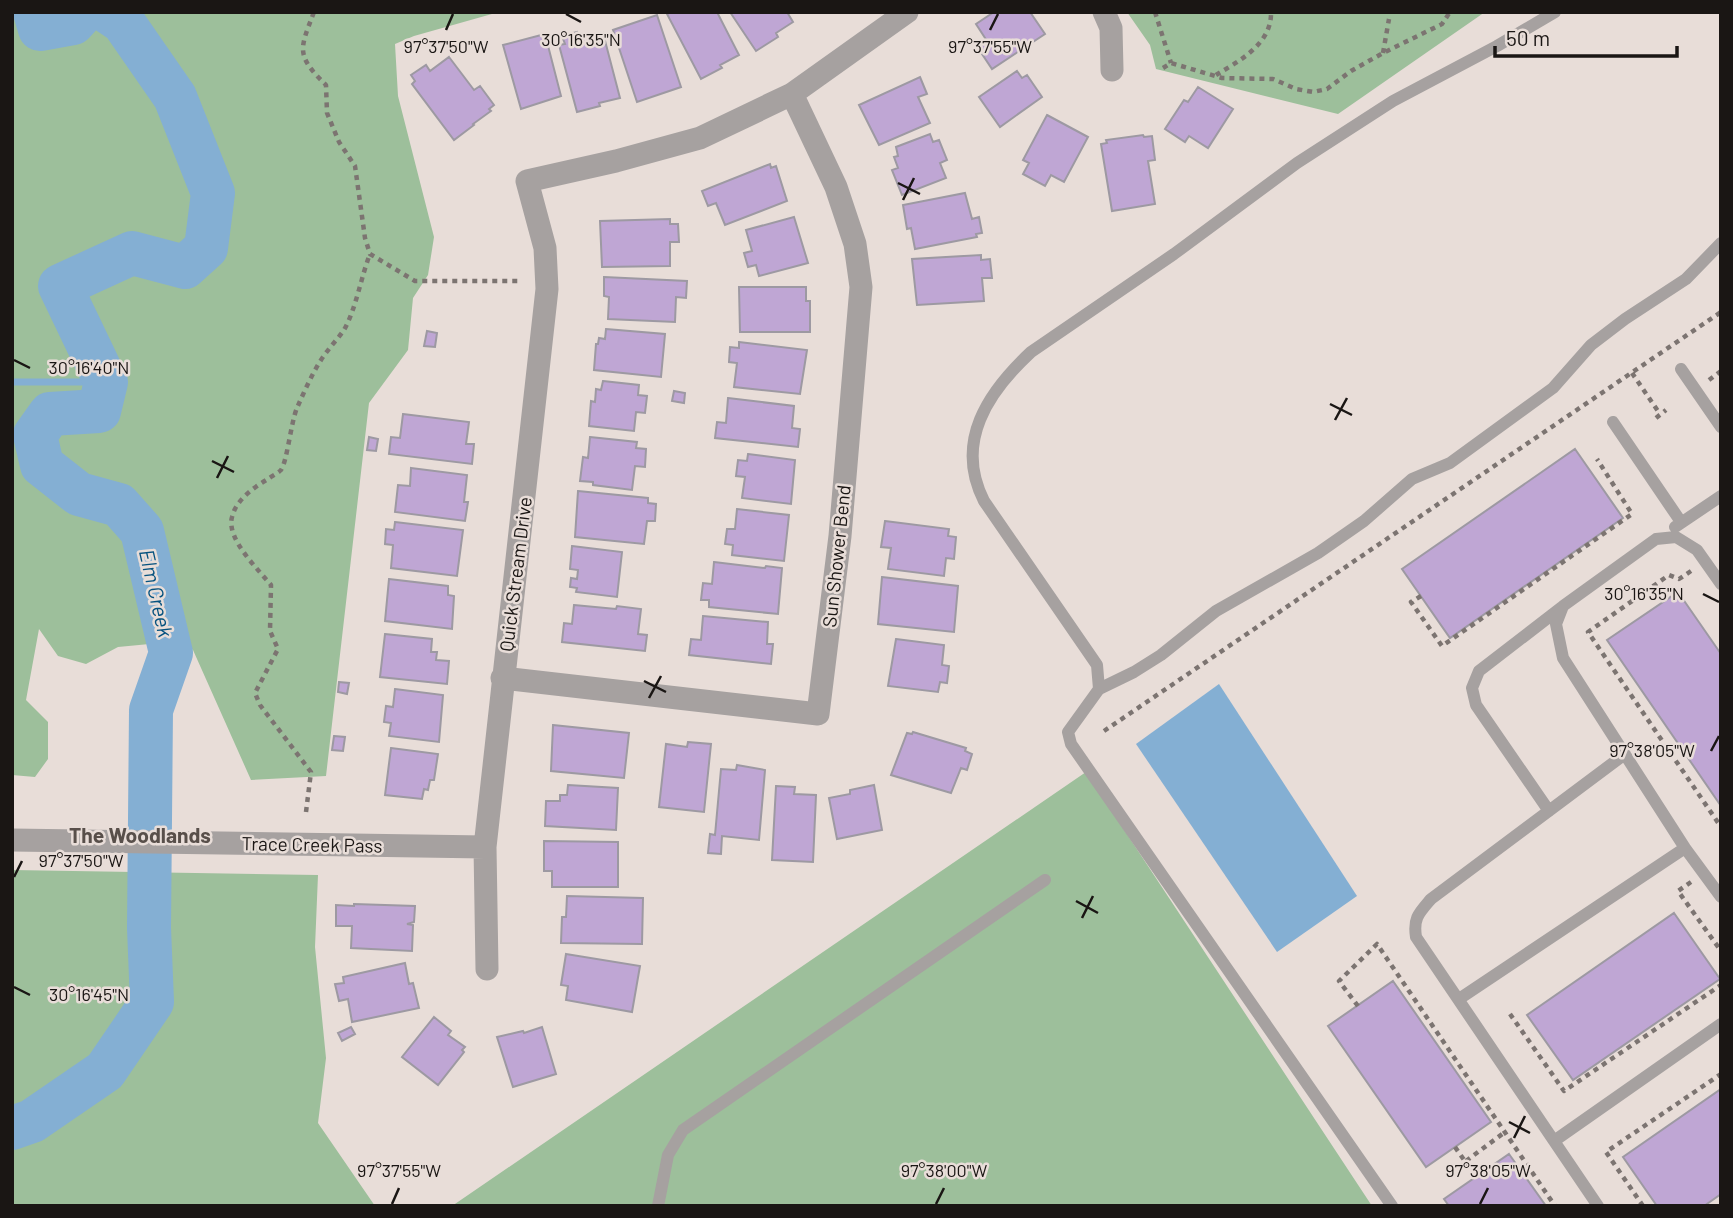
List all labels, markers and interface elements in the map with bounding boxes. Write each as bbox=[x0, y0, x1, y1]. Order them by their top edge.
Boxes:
scale bar bbox=[1495, 14, 1677, 58]
text: 50 m bbox=[1506, 25, 1550, 50]
text: 30°16'35"N bbox=[541, 28, 621, 50]
text: 97°37'50"W bbox=[404, 35, 489, 57]
text: 97°37'55"W bbox=[948, 35, 1032, 57]
text: 30°16'40"N bbox=[48, 356, 130, 378]
street label: Sun Shower Bend bbox=[817, 484, 855, 628]
street label: Quick Stream Drive bbox=[494, 495, 536, 653]
water label: Elm Creek bbox=[135, 547, 179, 640]
text: 30°16'35"N bbox=[1604, 582, 1684, 604]
text: 97°38'05"W bbox=[1609, 739, 1695, 761]
district label: The Woodlands bbox=[69, 822, 211, 847]
street label: Trace Creek Pass bbox=[241, 831, 383, 857]
text: 97°37'50"W bbox=[39, 849, 124, 871]
text: 30°16'45"N bbox=[49, 983, 129, 1005]
text: 97°37'55"W bbox=[357, 1159, 441, 1181]
text: 97°38'00"W bbox=[901, 1159, 988, 1181]
text: 97°38'05"W bbox=[1445, 1159, 1531, 1181]

